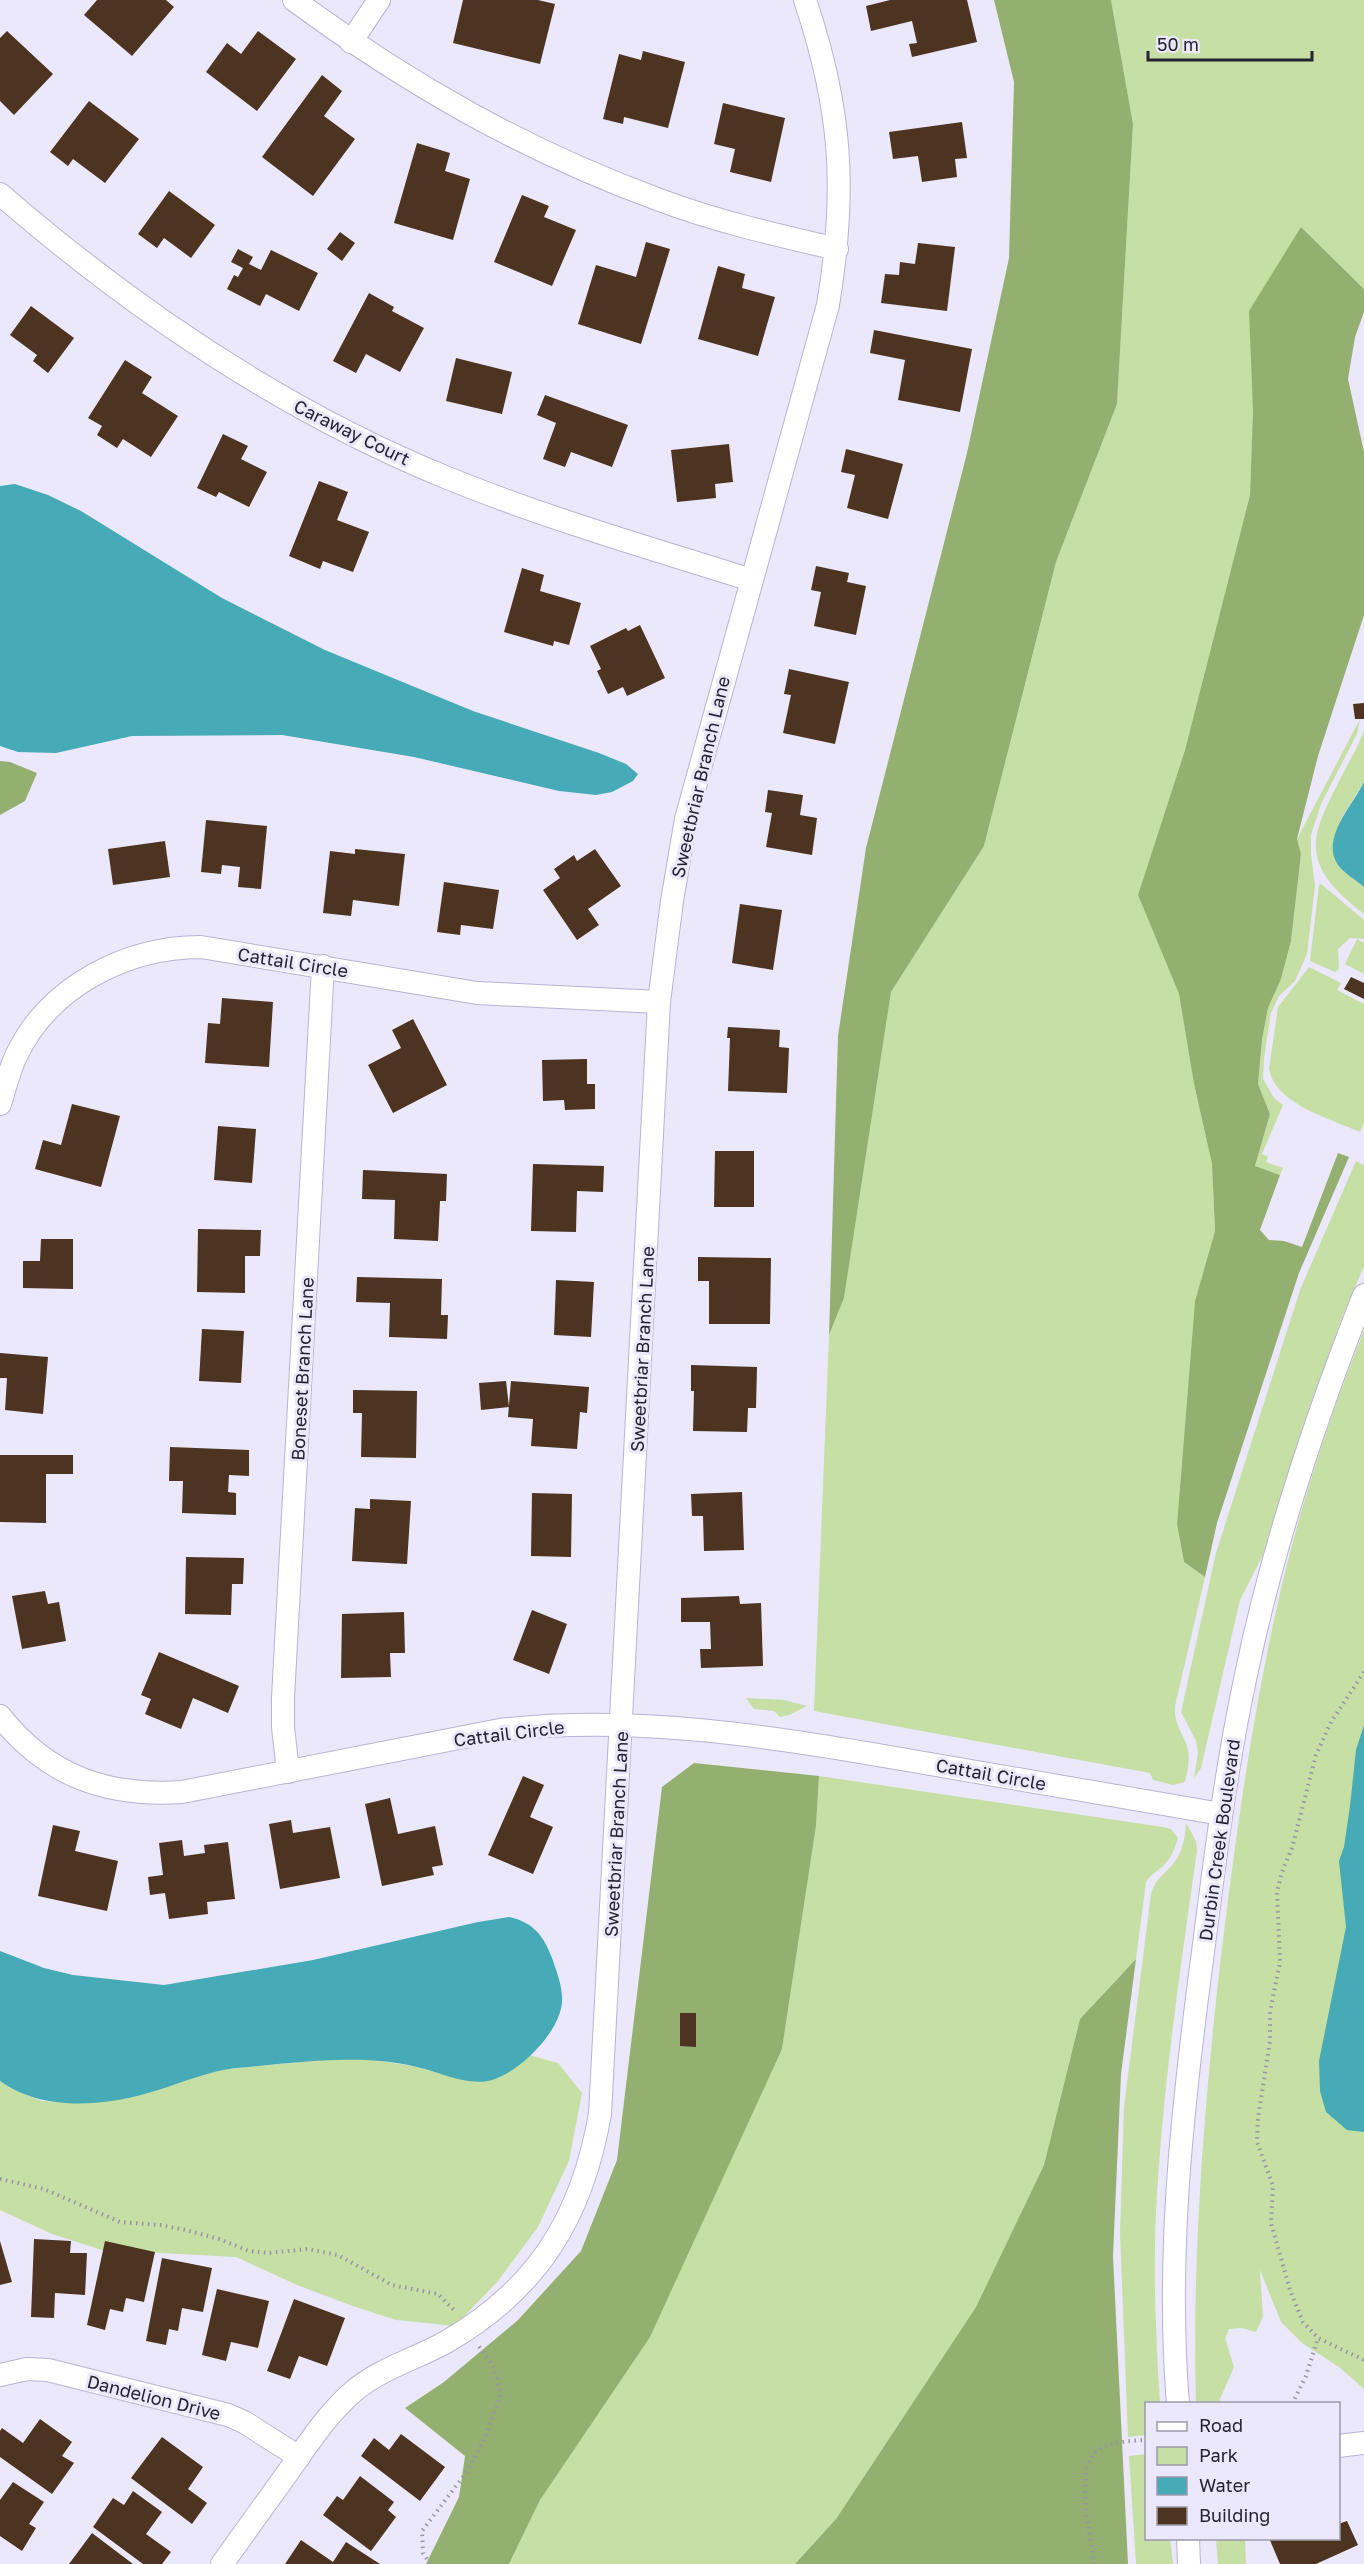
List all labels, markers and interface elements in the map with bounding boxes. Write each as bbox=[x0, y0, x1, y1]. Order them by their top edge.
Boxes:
scale bar bbox=[1148, 24, 1312, 62]
text: 50 m bbox=[1157, 33, 1199, 55]
street label: Caraway Court bbox=[290, 394, 414, 470]
street label: Sweetbriar Branch Lane bbox=[666, 674, 734, 880]
street label: Cattail Circle bbox=[236, 942, 350, 982]
street label: Sweetbriar Branch Lane bbox=[626, 1246, 658, 1452]
street label: Boneset Branch Lane bbox=[286, 1277, 318, 1461]
street label: Cattail Circle bbox=[452, 1715, 566, 1751]
street label: Sweetbriar Branch Lane bbox=[600, 1731, 632, 1937]
street label: Durbin Creek Boulevard bbox=[1194, 1738, 1244, 1942]
street label: Cattail Circle bbox=[934, 1753, 1048, 1795]
street label: Dandelion Drive bbox=[85, 2370, 223, 2424]
legend bbox=[1145, 2402, 1340, 2540]
text: Road bbox=[1199, 2414, 1243, 2436]
text: Park bbox=[1199, 2444, 1238, 2466]
text: Water bbox=[1199, 2474, 1250, 2496]
text: Building bbox=[1199, 2504, 1270, 2526]

